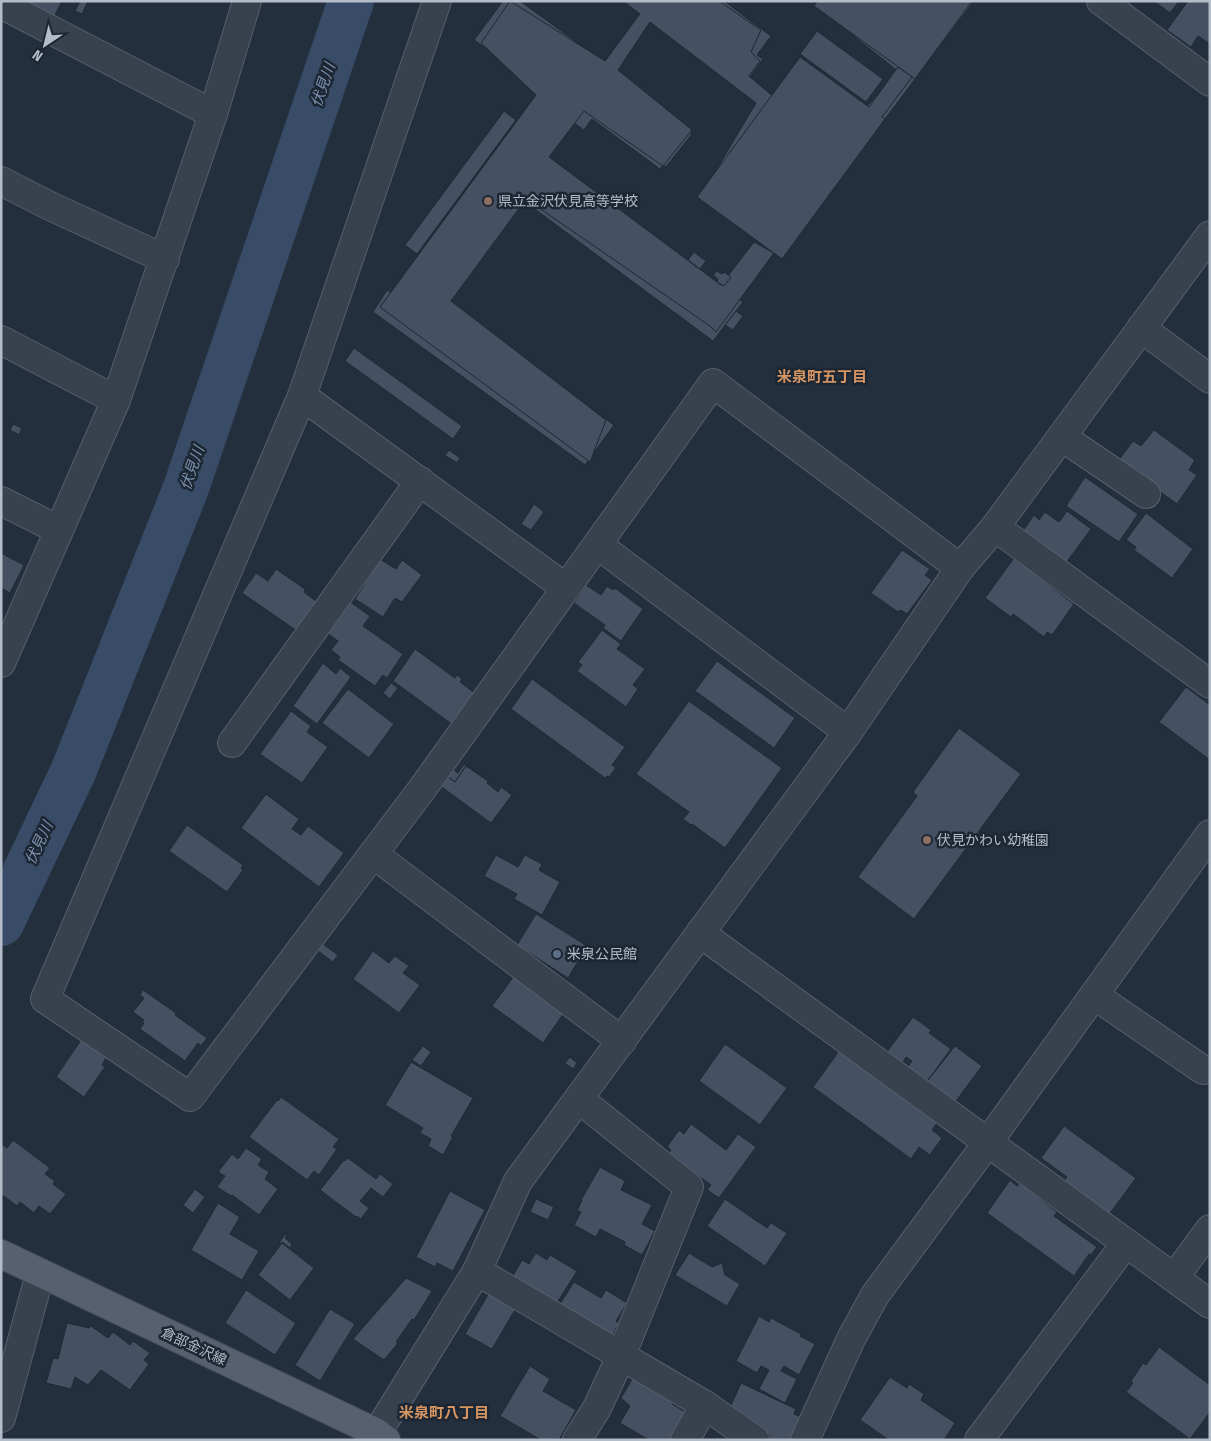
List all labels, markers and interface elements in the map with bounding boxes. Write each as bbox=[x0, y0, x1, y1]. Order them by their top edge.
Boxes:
north arrow bbox=[20, 20, 70, 70]
text: N bbox=[30, 46, 46, 65]
water label: 伏見川 bbox=[307, 59, 339, 109]
place label: 県立金沢伏見高等学校 bbox=[498, 193, 638, 210]
marker: 県立金沢伏見高等学校 bbox=[482, 195, 494, 207]
district label: 米泉町五丁目 bbox=[777, 368, 867, 386]
water label: 伏見川 bbox=[176, 442, 208, 492]
water label: 伏見川 bbox=[21, 817, 58, 867]
place label: 伏見かわい幼稚園 bbox=[937, 832, 1049, 849]
marker: 伏見かわい幼稚園 bbox=[921, 834, 933, 846]
place label: 米泉公民館 bbox=[567, 946, 637, 963]
marker: 米泉公民館 bbox=[551, 948, 563, 960]
street label: 倉部金沢線 bbox=[158, 1324, 229, 1369]
district label: 米泉町八丁目 bbox=[399, 1404, 489, 1422]

